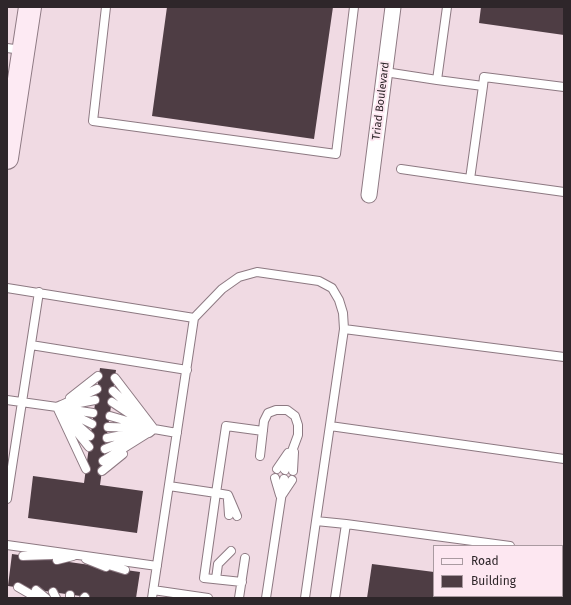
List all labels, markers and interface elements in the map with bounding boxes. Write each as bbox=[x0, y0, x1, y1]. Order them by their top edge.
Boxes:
street label: Triad Boulevard bbox=[370, 61, 392, 141]
legend bbox=[433, 545, 563, 597]
text: Road bbox=[471, 554, 499, 568]
text: Building bbox=[471, 574, 516, 588]

